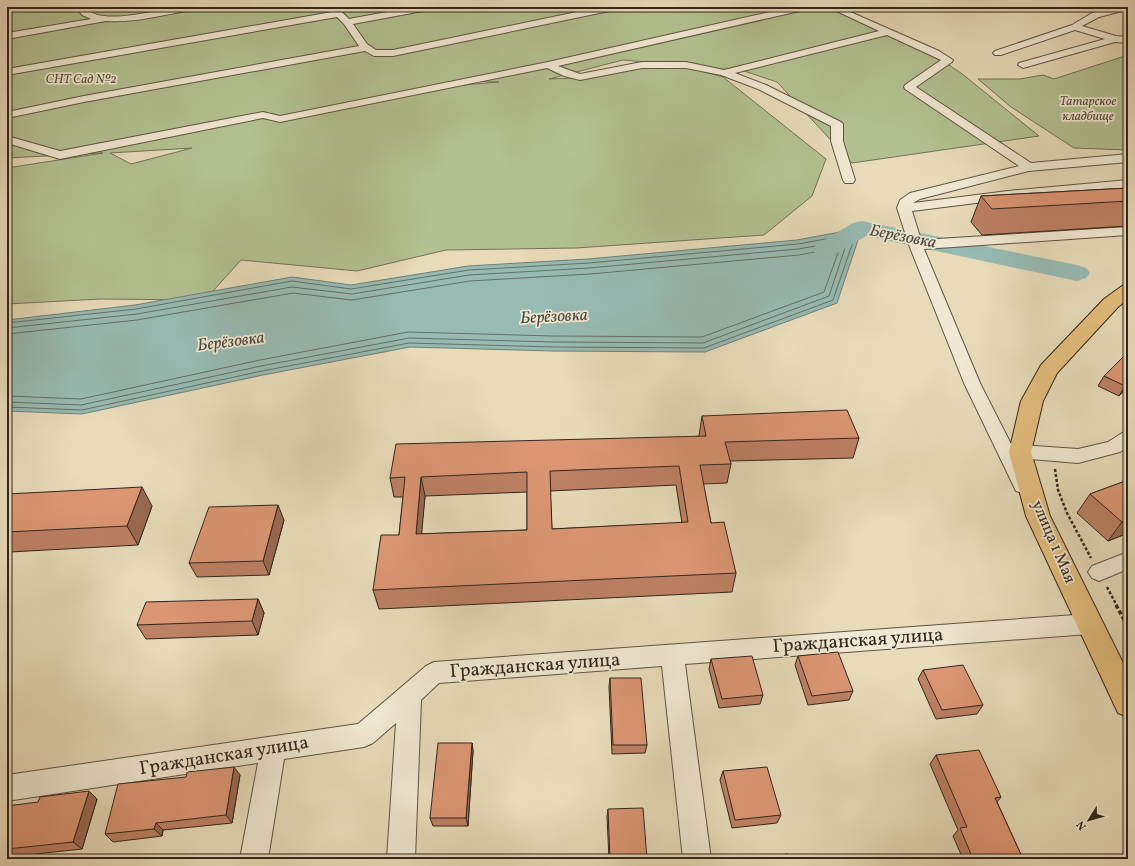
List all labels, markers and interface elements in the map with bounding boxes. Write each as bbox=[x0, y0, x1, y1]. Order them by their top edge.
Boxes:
park label: СНТ Сад №2 bbox=[45, 71, 117, 89]
park label: Татарское кладбище bbox=[1060, 93, 1116, 126]
water label: Берёзовка bbox=[868, 219, 938, 255]
water label: Берёзовка bbox=[520, 304, 588, 330]
water label: Берёзовка bbox=[196, 326, 266, 358]
street label: улица 1 Мая bbox=[1026, 497, 1080, 587]
street label: Гражданская улица bbox=[772, 622, 944, 660]
street label: Гражданская улица bbox=[449, 647, 621, 685]
street label: Гражданская улица bbox=[137, 730, 311, 782]
north arrow bbox=[1069, 800, 1109, 840]
text: N bbox=[1074, 817, 1091, 833]

